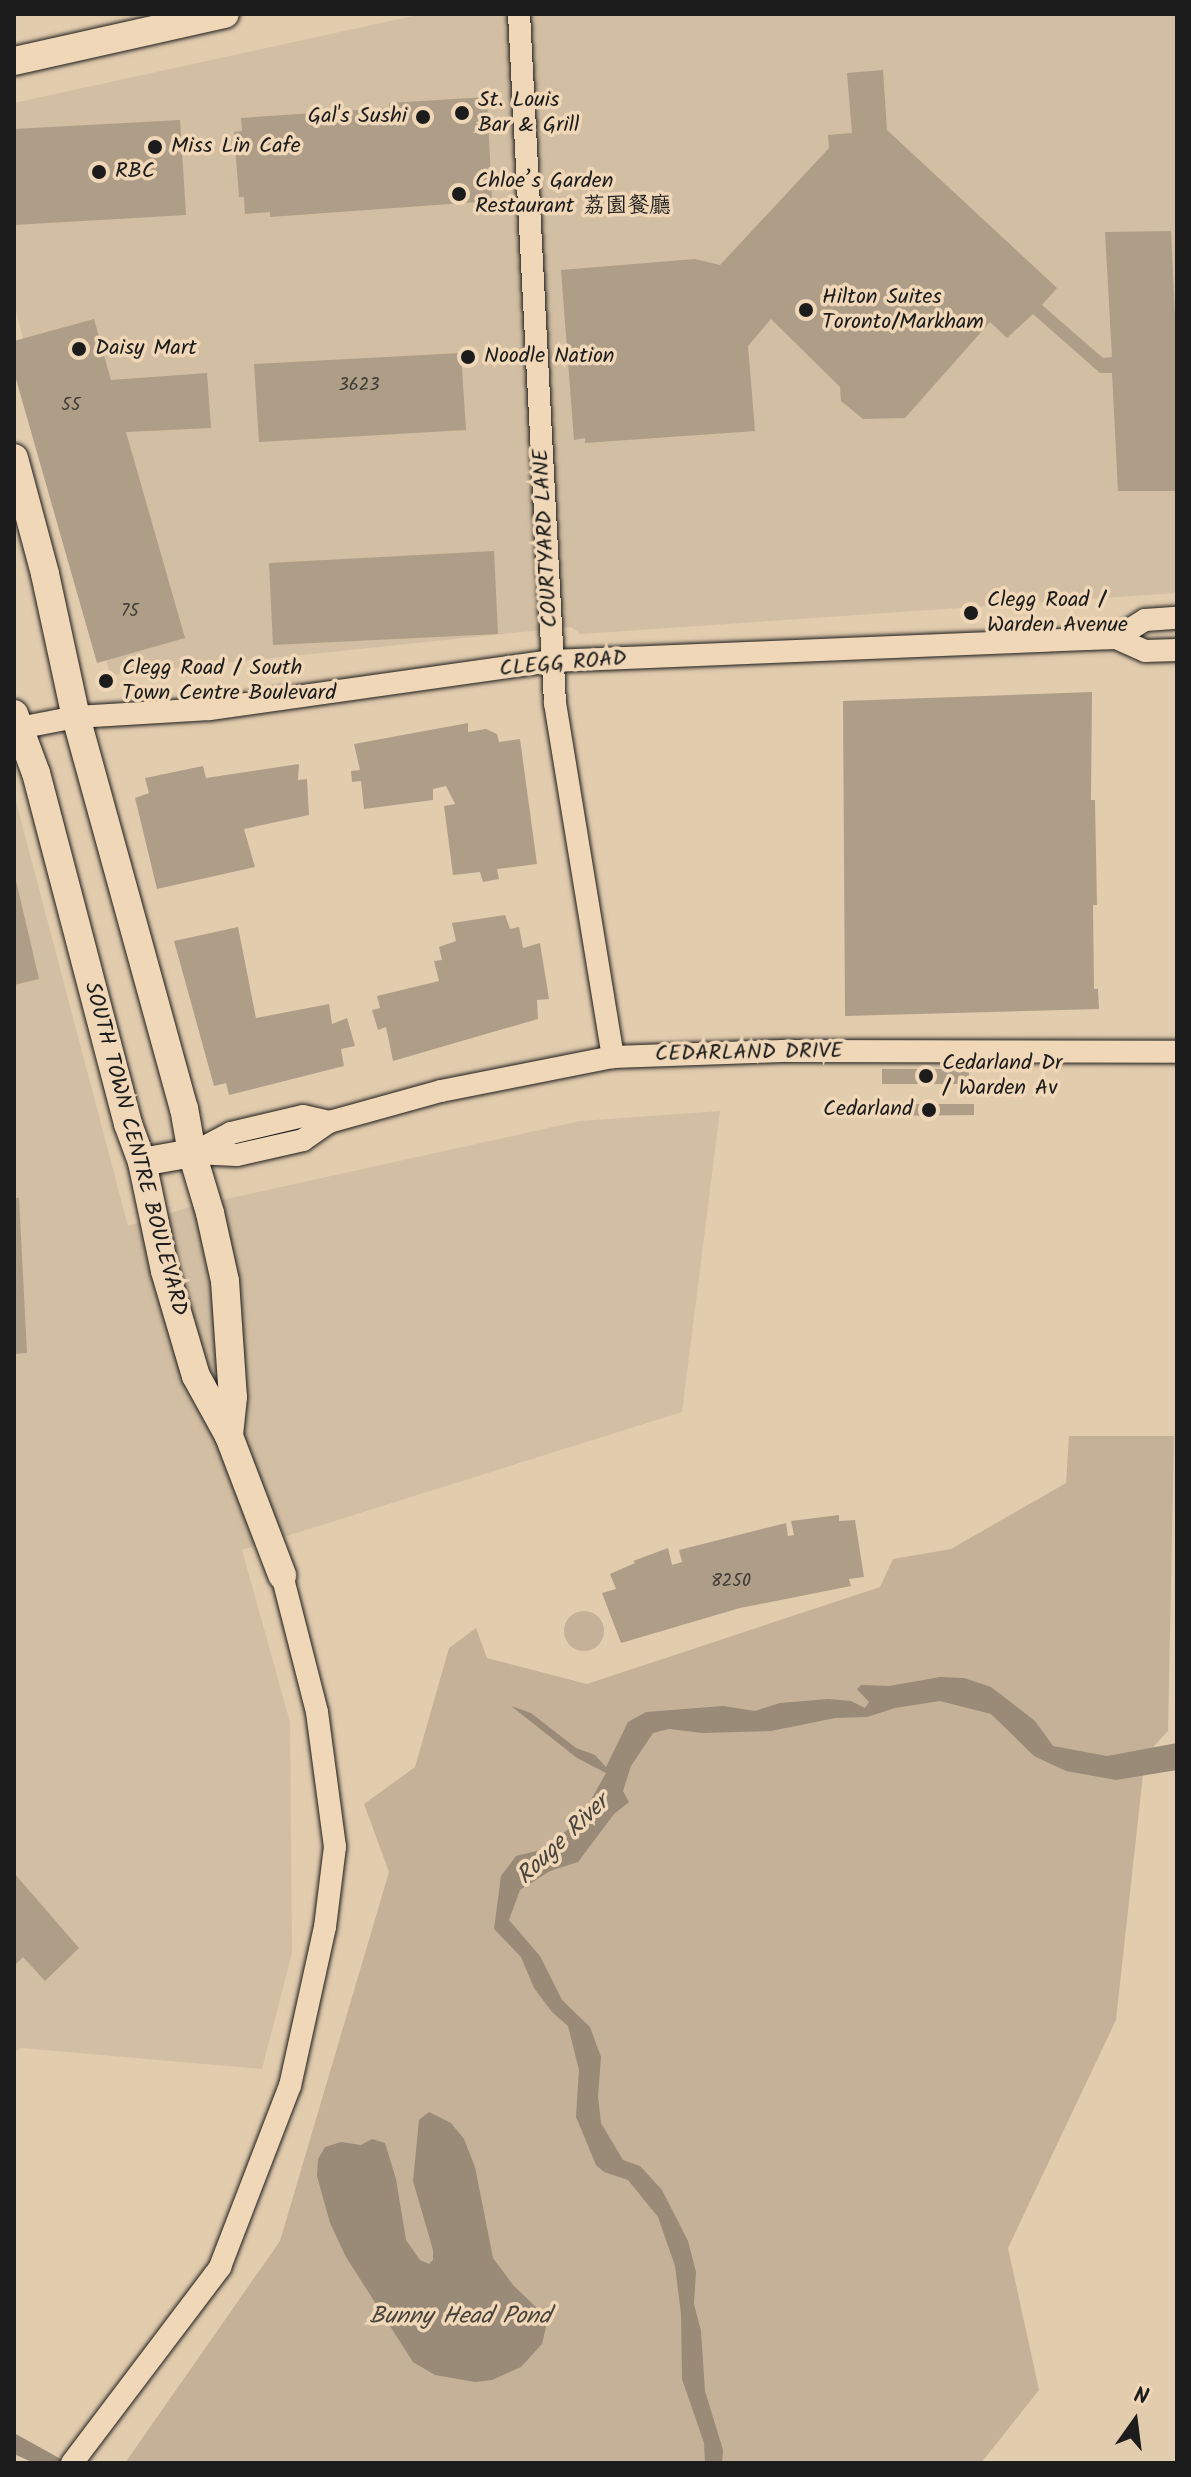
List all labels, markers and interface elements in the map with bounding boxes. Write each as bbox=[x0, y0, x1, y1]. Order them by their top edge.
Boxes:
place label: St. Louis Bar & Grill bbox=[478, 87, 579, 138]
place label: Gal's Sushi bbox=[308, 104, 407, 130]
marker: St. Louis Bar & Grill bbox=[453, 104, 471, 122]
marker: Gal's Sushi bbox=[414, 108, 432, 126]
place label: Miss Lin Cafe bbox=[171, 134, 301, 160]
marker: Miss Lin Cafe bbox=[146, 138, 164, 156]
place label: RBC bbox=[115, 159, 155, 185]
marker: RBC bbox=[90, 163, 108, 181]
place label: Chloe’s Garden Restaurant 荔園餐廳 bbox=[475, 168, 671, 220]
marker: Chloe’s Garden Restaurant 荔園餐廳 bbox=[450, 185, 468, 203]
place label: Hilton Suites Toronto/Markham bbox=[822, 284, 984, 336]
marker: Hilton Suites Toronto/Markham bbox=[797, 301, 815, 319]
place label: Daisy Mart bbox=[95, 336, 197, 362]
marker: Daisy Mart bbox=[70, 340, 88, 358]
place label: Noodle Nation bbox=[484, 344, 615, 370]
marker: Noodle Nation bbox=[459, 348, 477, 366]
house number: 3623 bbox=[338, 375, 380, 397]
house number: 55 bbox=[61, 395, 81, 417]
street label: COURTYARD LANE bbox=[528, 448, 564, 628]
place label: Clegg Road / Warden Avenue bbox=[987, 587, 1128, 638]
house number: 75 bbox=[121, 601, 139, 623]
marker: Clegg Road / Warden Avenue bbox=[962, 604, 980, 622]
street label: CLEGG ROAD bbox=[498, 645, 628, 683]
place label: Clegg Road / South Town Centre Boulevard bbox=[122, 655, 336, 706]
marker: Clegg Road / South Town Centre Boulevard bbox=[97, 672, 115, 690]
street label: SOUTH TOWN CENTRE BOULEVARD bbox=[78, 979, 192, 1319]
street label: CEDARLAND DRIVE bbox=[655, 1038, 843, 1068]
place label: Cedarland Dr / Warden Av bbox=[942, 1050, 1062, 1102]
marker: Cedarland Dr / Warden Av bbox=[917, 1067, 935, 1085]
place label: Cedarland bbox=[823, 1097, 913, 1123]
marker: Cedarland bbox=[920, 1101, 938, 1119]
house number: 8250 bbox=[711, 1571, 751, 1593]
water label: Rouge River bbox=[511, 1789, 615, 1891]
water label: Bunny Head Pond bbox=[369, 2303, 551, 2331]
text: N bbox=[1130, 2379, 1152, 2416]
north arrow bbox=[1095, 2381, 1175, 2461]

